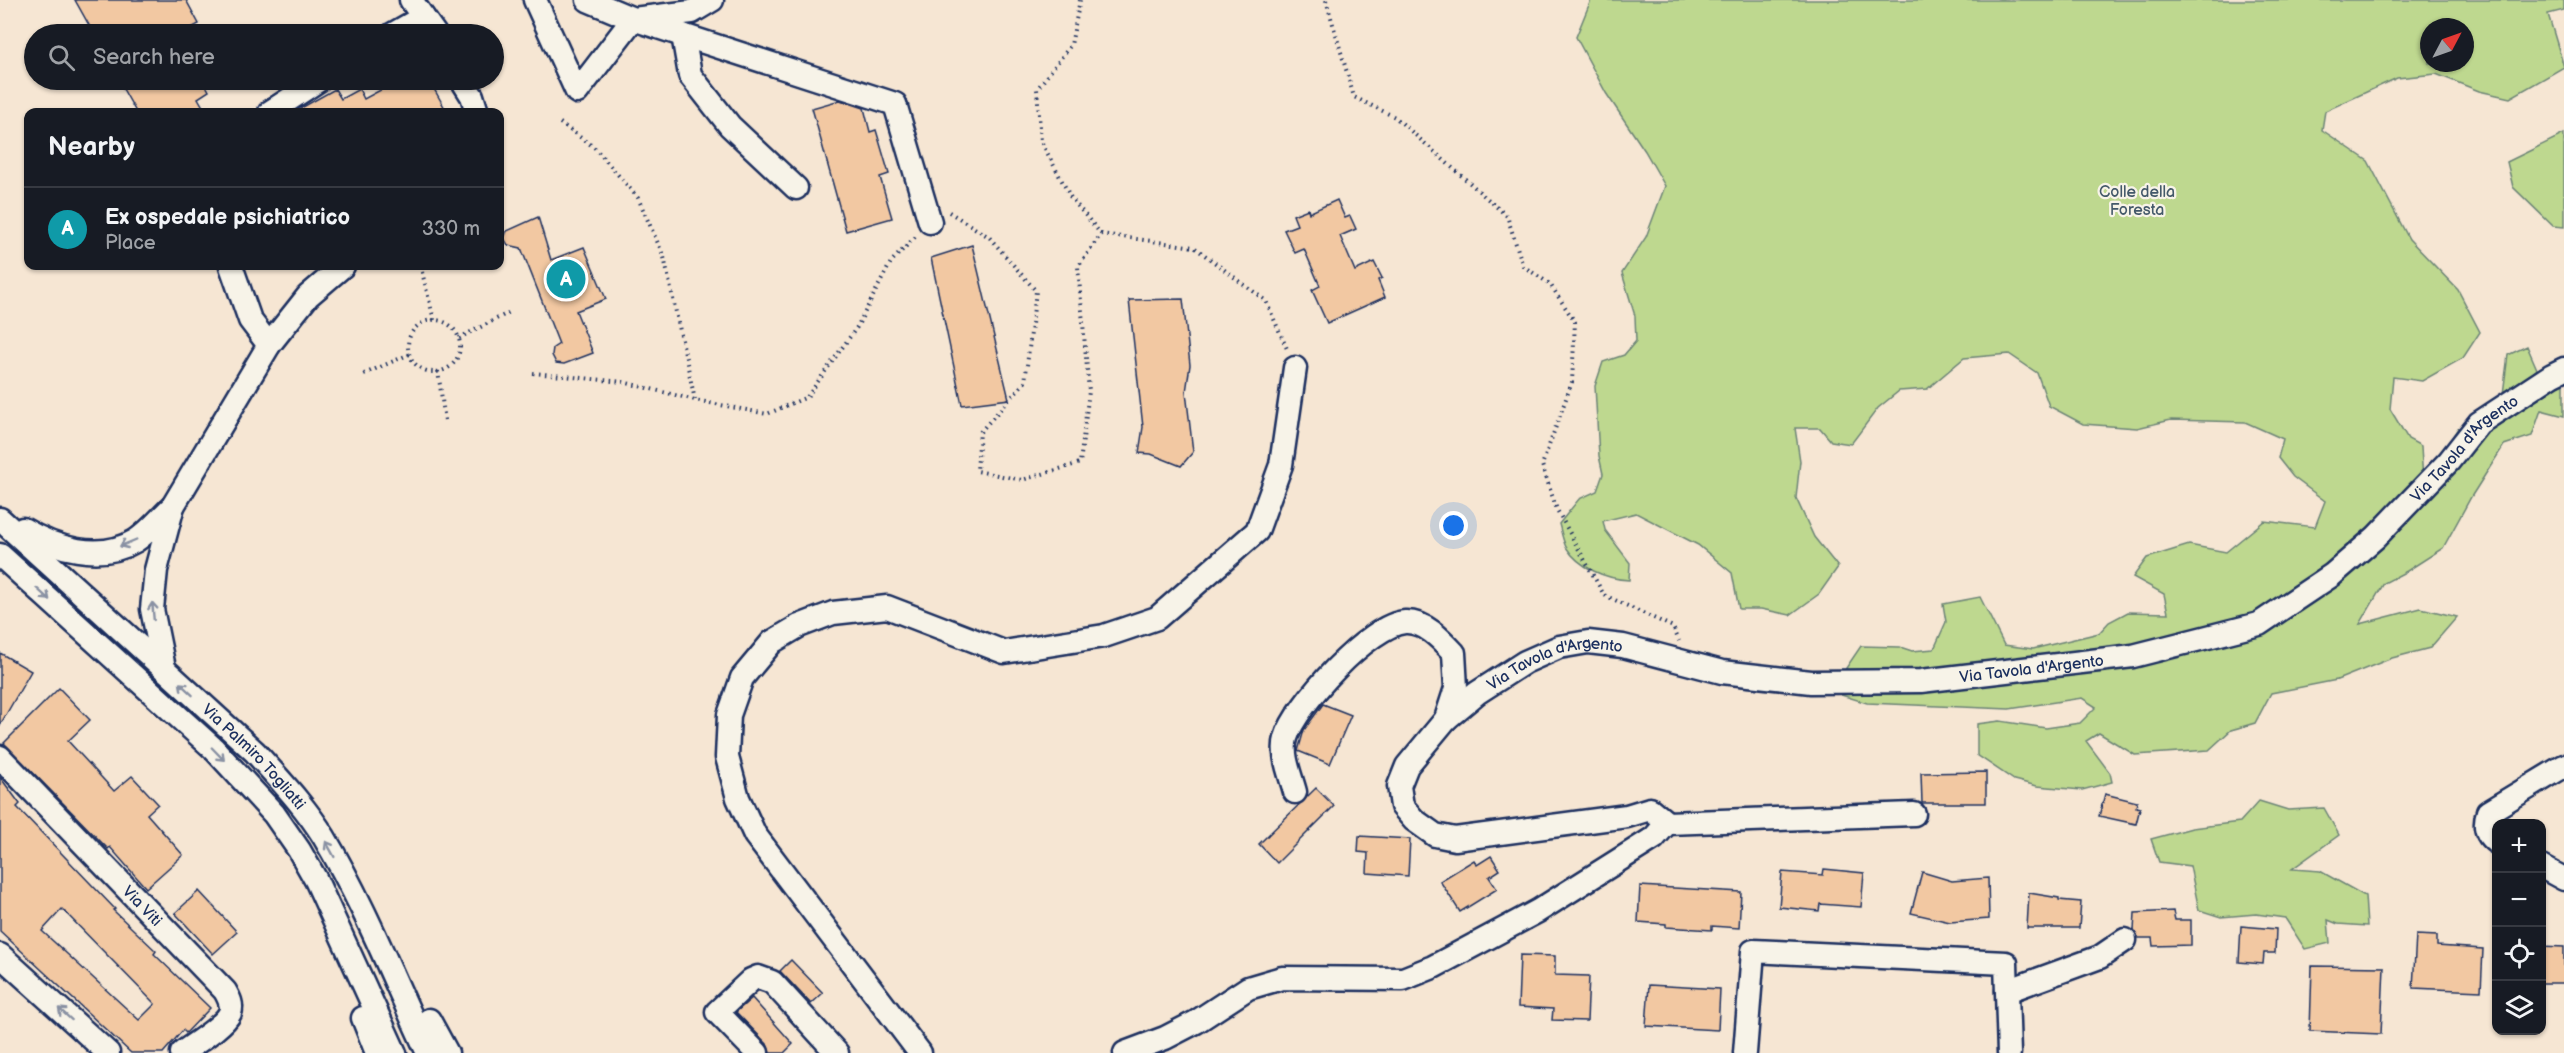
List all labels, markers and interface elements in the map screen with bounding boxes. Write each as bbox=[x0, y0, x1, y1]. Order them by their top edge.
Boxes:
north arrow bbox=[2420, 18, 2474, 72]
search box bbox=[24, 24, 504, 90]
icon: search bbox=[45, 41, 78, 74]
text: Search here bbox=[93, 44, 215, 71]
text: Nearby bbox=[48, 132, 135, 163]
park label: Colle della Foresta bbox=[2099, 183, 2175, 220]
text: Ex ospedale psichiatrico bbox=[105, 204, 350, 231]
text: A bbox=[61, 217, 74, 241]
text: 330 m bbox=[422, 217, 480, 241]
text: Place bbox=[105, 231, 156, 255]
pin: A bbox=[546, 256, 586, 302]
street label: Via Tavola d'Argento bbox=[2407, 392, 2522, 506]
your location bbox=[1439, 511, 1468, 540]
one-way arrow bbox=[119, 538, 137, 549]
one-way arrow bbox=[36, 587, 51, 601]
one-way arrow bbox=[147, 602, 158, 621]
street label: Via Tavola d'Argento bbox=[1484, 634, 1624, 695]
street label: Via Tavola d'Argento bbox=[1958, 652, 2105, 687]
one-way arrow bbox=[179, 682, 194, 696]
street label: Via Palmiro Togliatti bbox=[198, 700, 309, 814]
one-way arrow bbox=[211, 747, 225, 762]
map controls bbox=[2492, 819, 2546, 1035]
button: + bbox=[2492, 819, 2546, 873]
one-way arrow bbox=[324, 840, 335, 858]
button: − bbox=[2492, 873, 2546, 927]
street label: Via Viti bbox=[118, 882, 165, 931]
button: locate bbox=[2492, 927, 2546, 981]
button: layers bbox=[2492, 981, 2546, 1035]
one-way arrow bbox=[58, 1007, 73, 1021]

